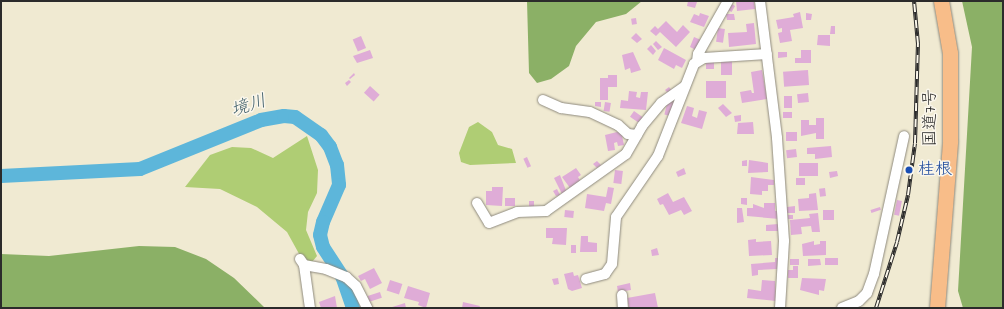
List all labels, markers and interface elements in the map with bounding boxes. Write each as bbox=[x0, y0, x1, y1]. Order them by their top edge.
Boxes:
street label: 国道7号 bbox=[921, 89, 941, 147]
water label: 境川 bbox=[229, 91, 269, 123]
place label: 桂根 bbox=[918, 160, 952, 180]
marker: 桂根 bbox=[903, 164, 915, 176]

